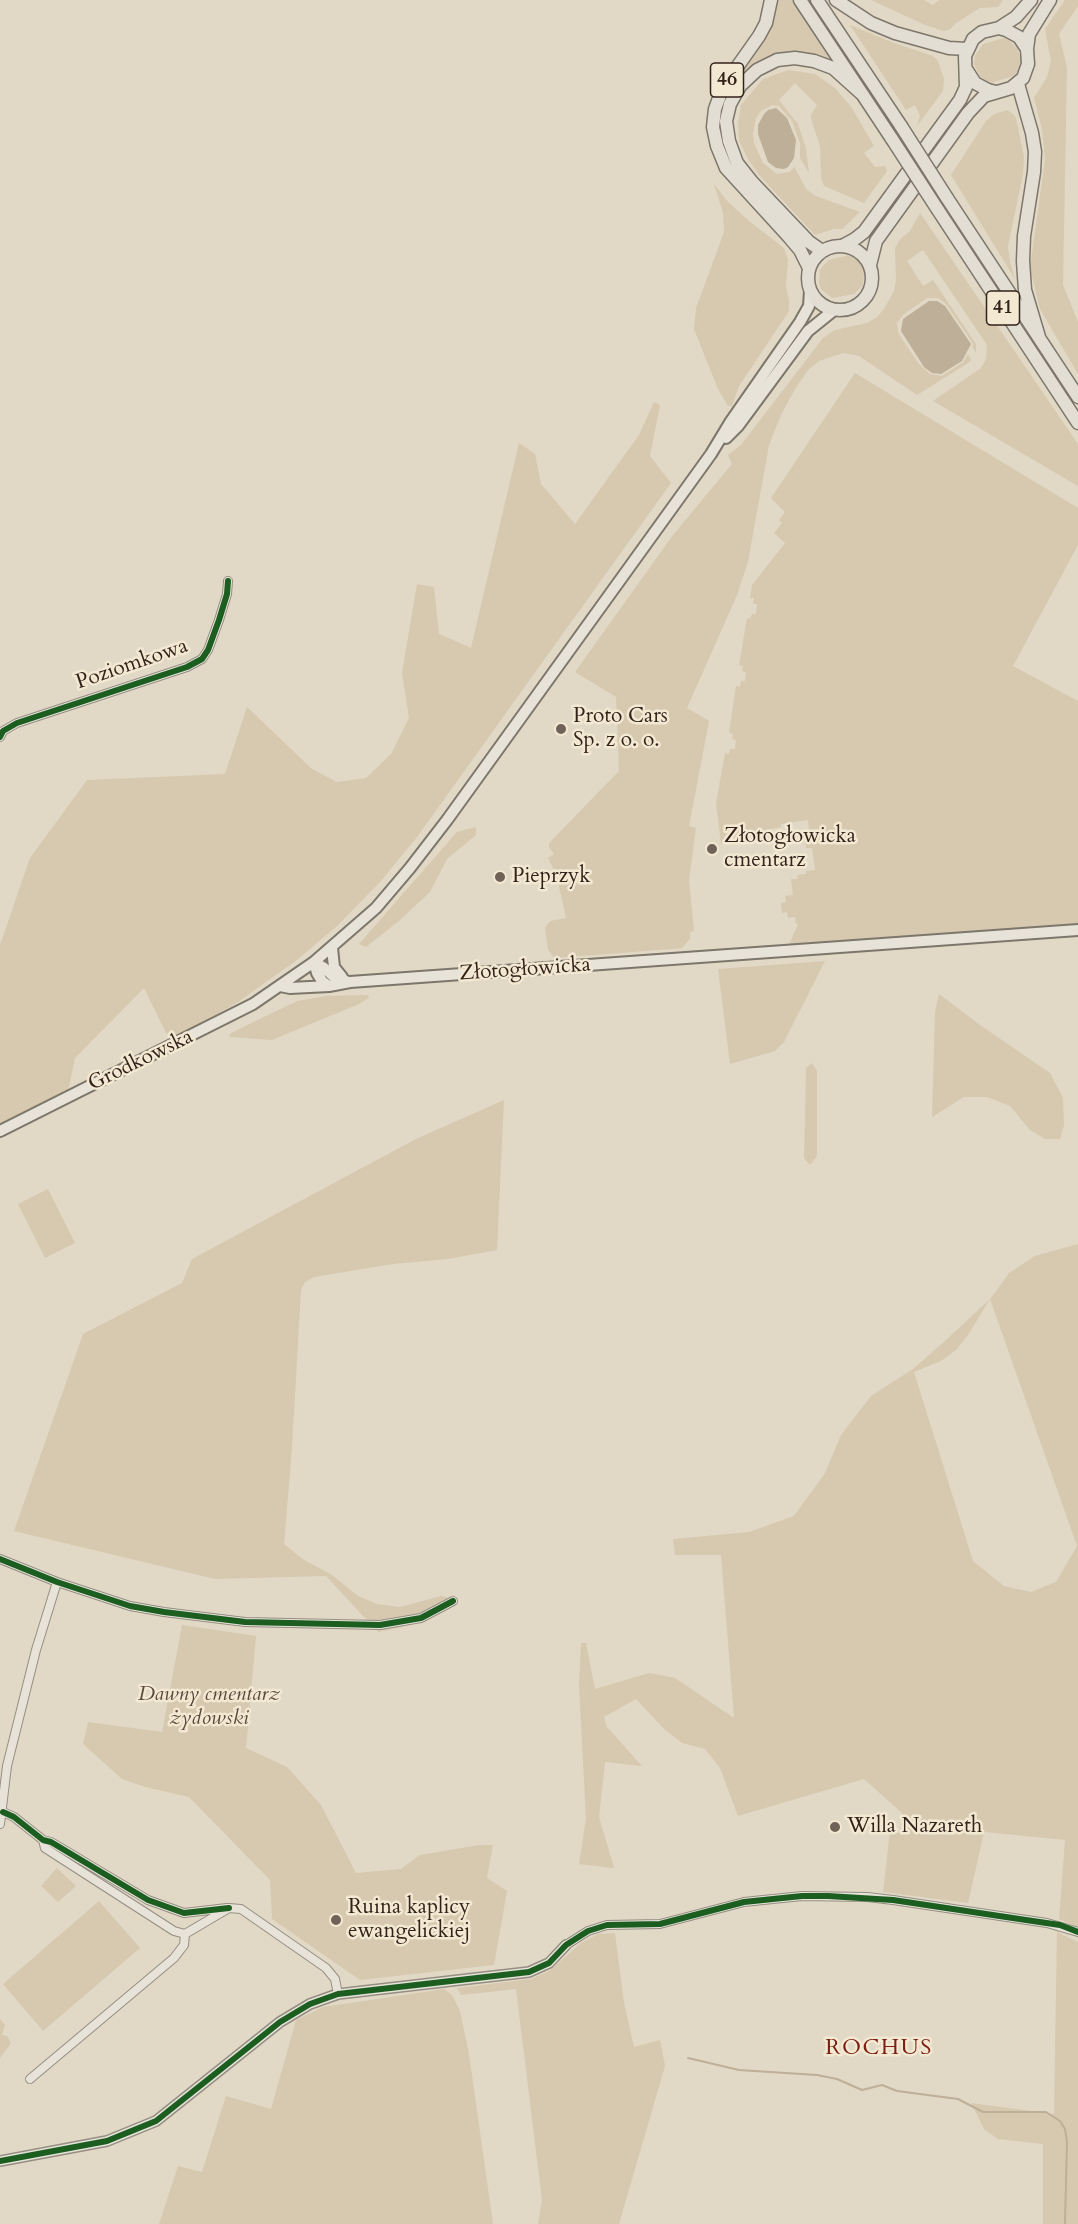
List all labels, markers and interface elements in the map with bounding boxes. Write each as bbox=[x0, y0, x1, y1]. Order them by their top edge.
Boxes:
road number: 46 bbox=[710, 63, 744, 97]
road number: 41 bbox=[986, 291, 1020, 325]
street label: Poziomkowa bbox=[73, 634, 191, 696]
place label: Proto Cars Sp. z o. o. bbox=[573, 704, 668, 754]
marker: Proto Cars Sp. z o. o. bbox=[554, 722, 568, 736]
place label: Złotogłowicka cmentarz bbox=[724, 824, 856, 874]
marker: Złotogłowicka cmentarz bbox=[705, 842, 719, 856]
place label: Pieprzyk bbox=[512, 864, 590, 890]
marker: Pieprzyk bbox=[493, 870, 507, 884]
street label: Złotogłowicka bbox=[458, 953, 592, 987]
street label: Grodkowska bbox=[84, 1025, 198, 1097]
park label: Dawny cmentarz żydowski bbox=[138, 1682, 280, 1732]
place label: Willa Nazareth bbox=[847, 1814, 982, 1840]
marker: Willa Nazareth bbox=[828, 1820, 842, 1834]
place label: Ruina kaplicy ewangelickiej bbox=[348, 1895, 470, 1945]
marker: Ruina kaplicy ewangelickiej bbox=[329, 1913, 343, 1927]
district label: ROCHUS bbox=[825, 2036, 933, 2062]

